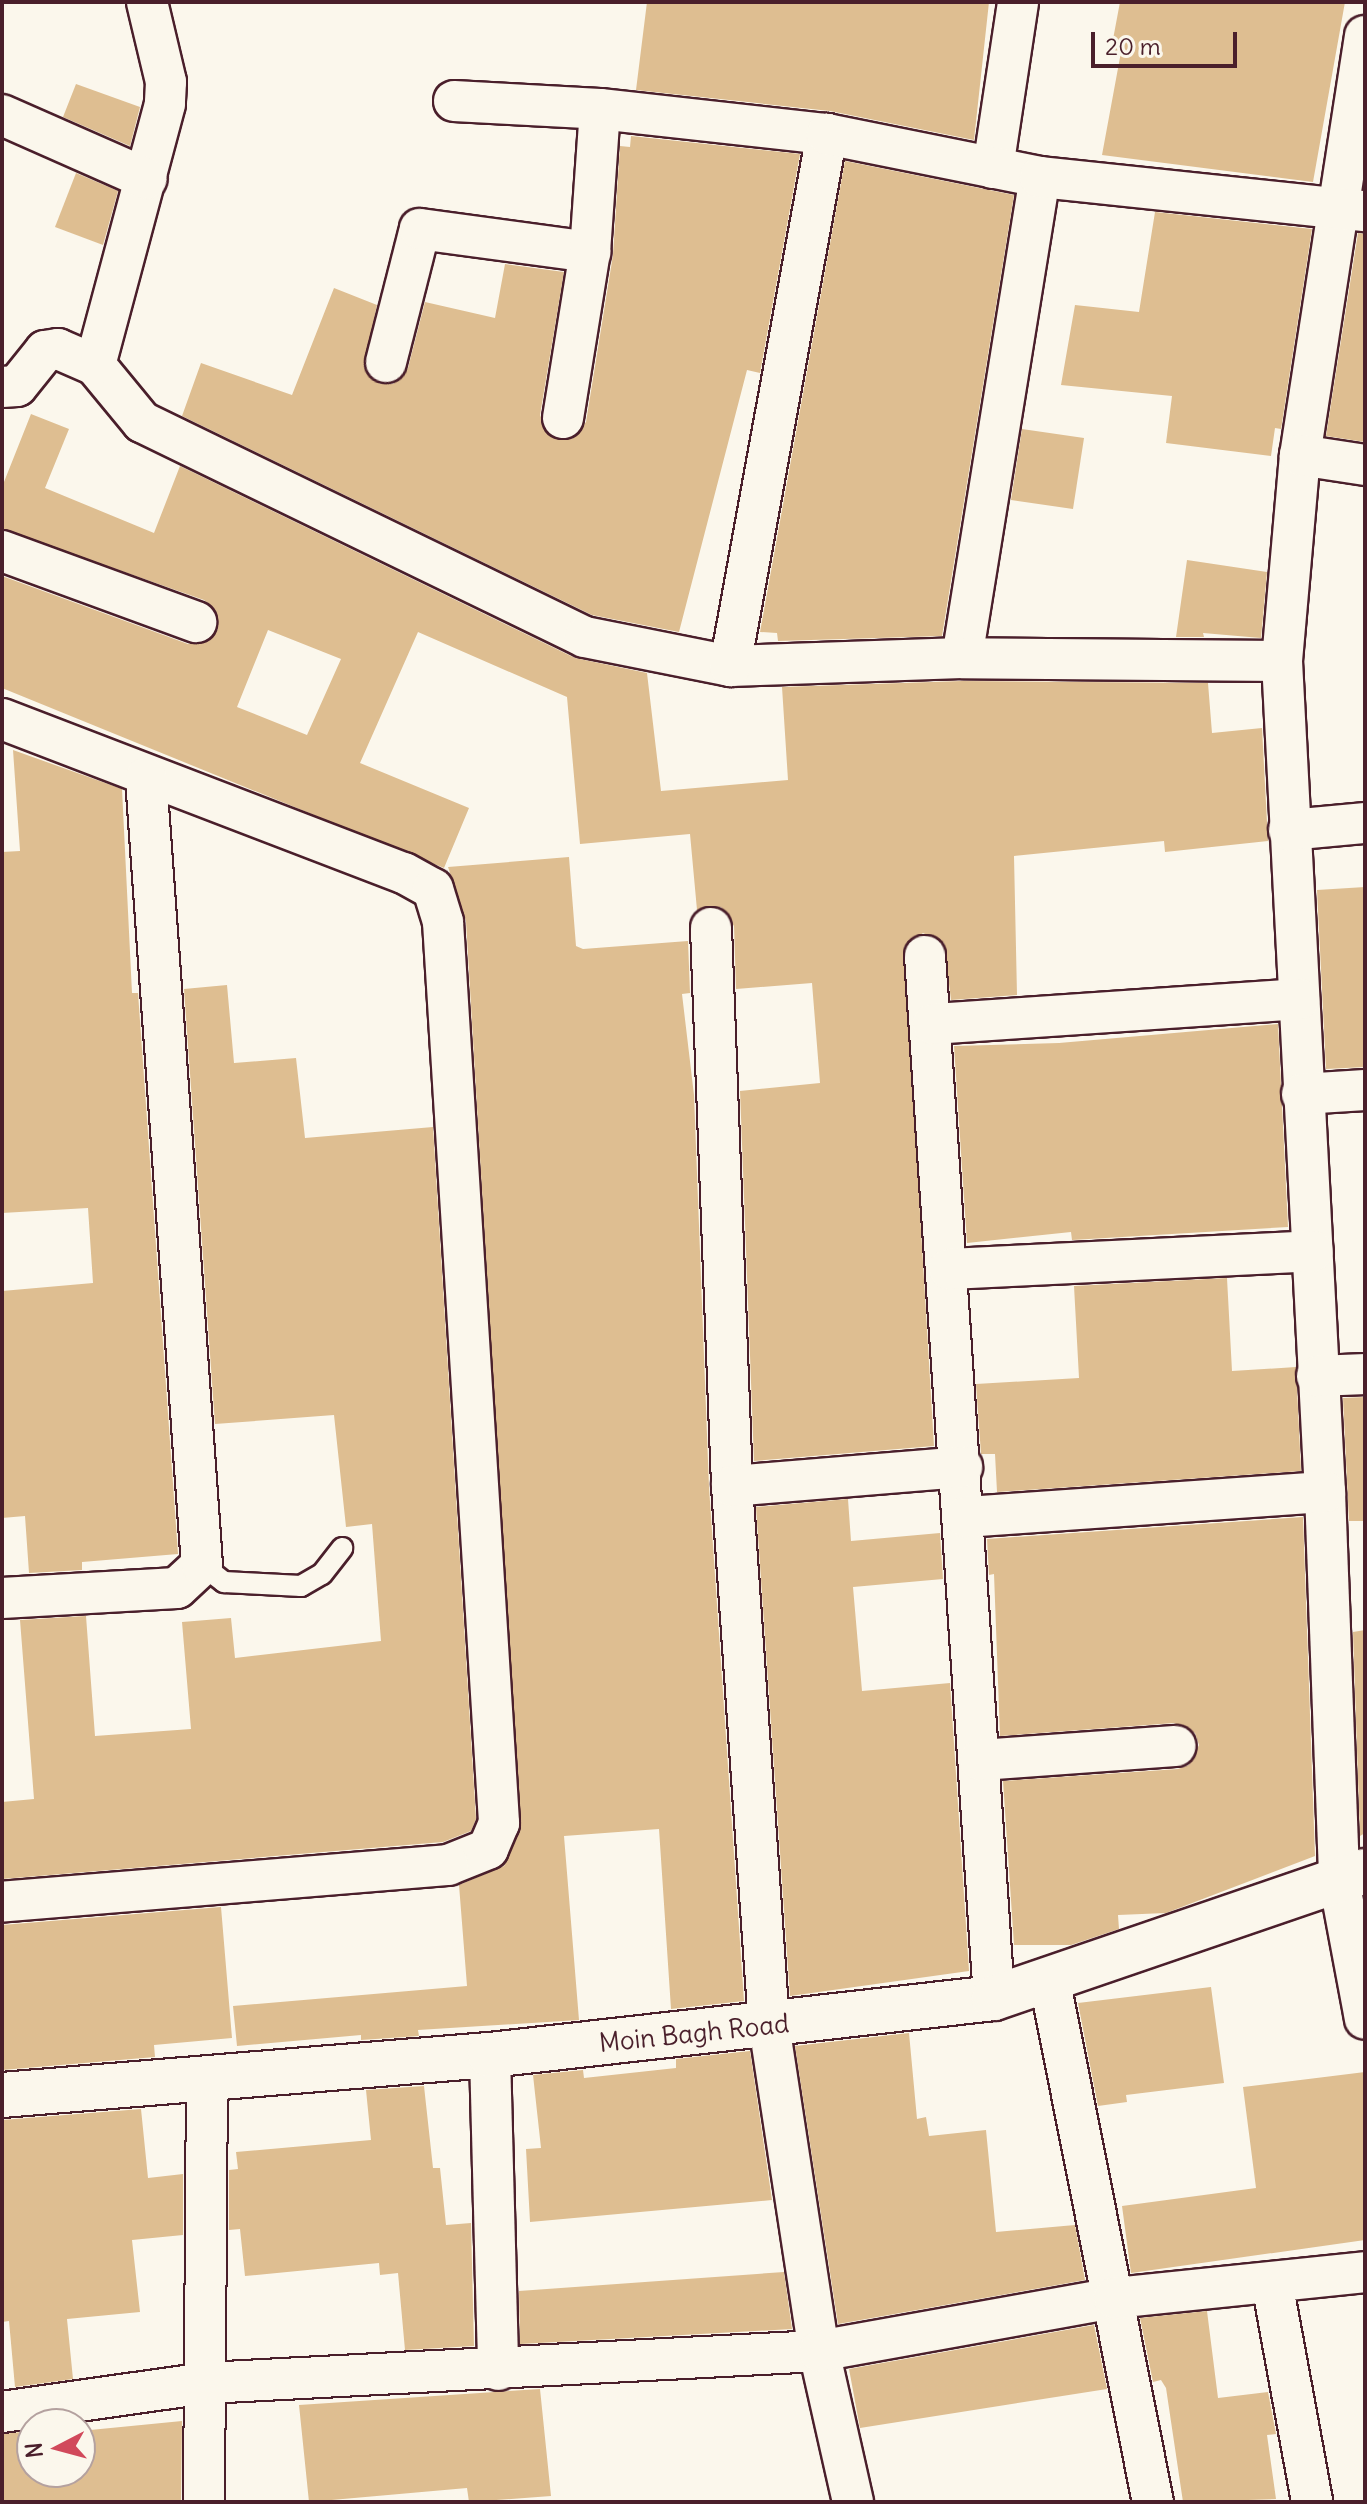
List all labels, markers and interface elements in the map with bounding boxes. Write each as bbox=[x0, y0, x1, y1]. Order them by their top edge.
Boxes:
scale bar bbox=[1095, 16, 1241, 66]
text: 20 m bbox=[1105, 31, 1161, 61]
street label: Moin Bagh Road bbox=[597, 2008, 791, 2058]
north arrow bbox=[16, 2408, 96, 2488]
text: N bbox=[19, 2441, 49, 2459]

